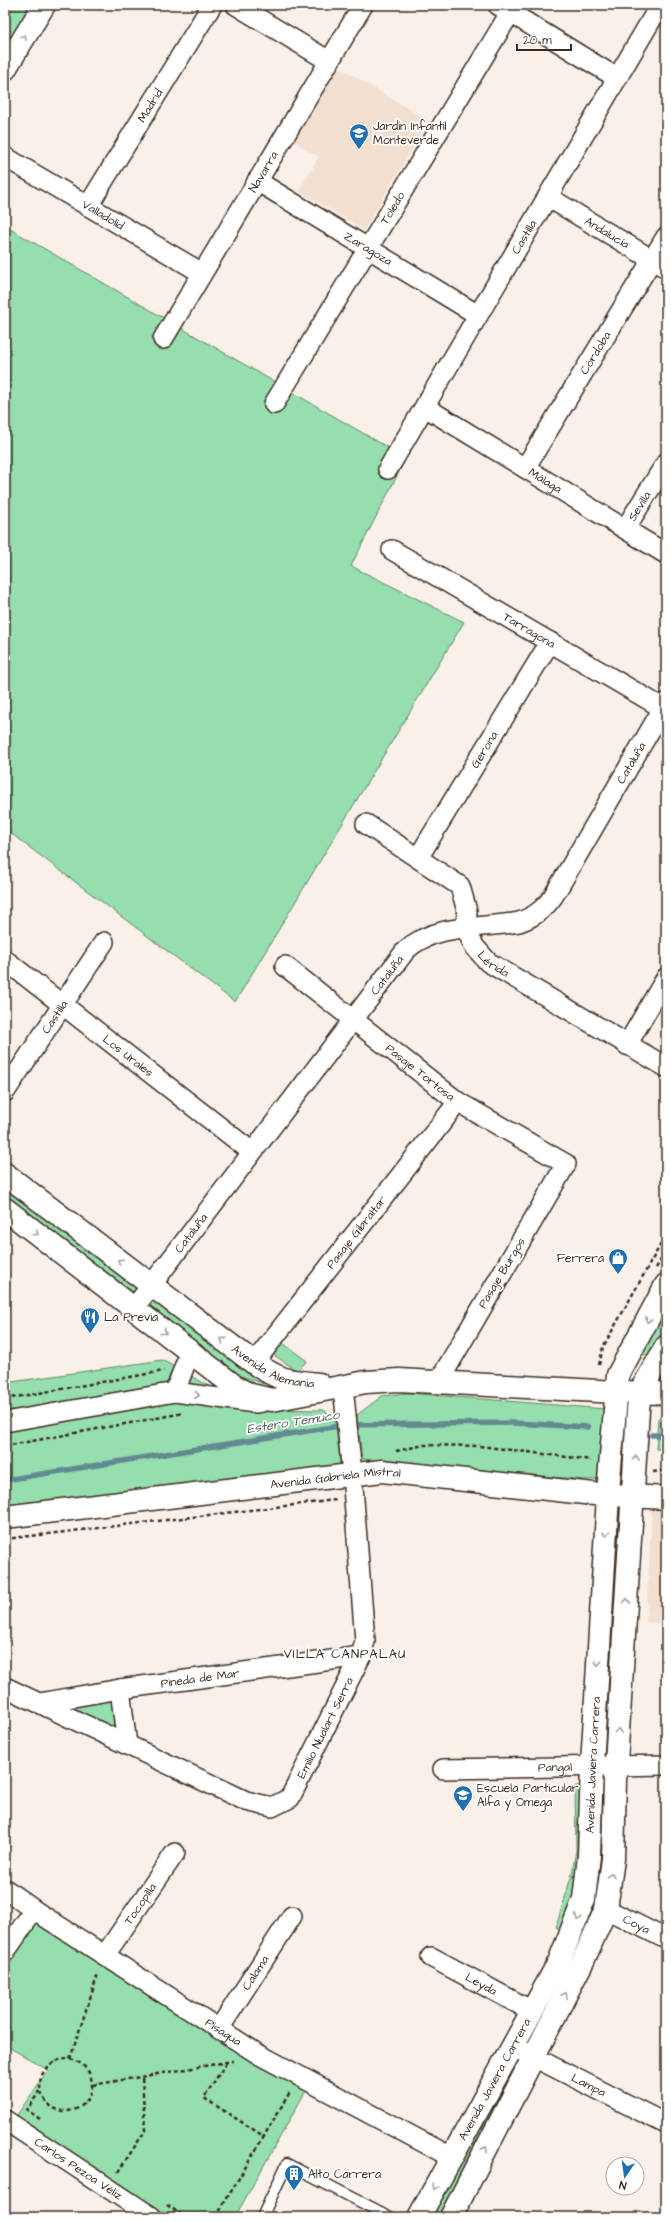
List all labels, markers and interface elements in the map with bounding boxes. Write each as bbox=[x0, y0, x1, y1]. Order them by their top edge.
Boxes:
scale bar bbox=[517, 26, 571, 52]
text: 20 m bbox=[523, 32, 552, 49]
one-way arrow bbox=[20, 34, 27, 41]
street label: Madrid bbox=[133, 85, 167, 126]
place label: Jardín Infantil Monteverde bbox=[373, 118, 447, 149]
school or university icon: Jardín Infantil Monteverde bbox=[348, 122, 370, 150]
street label: Navarra bbox=[244, 148, 282, 196]
street label: Toledo bbox=[376, 188, 409, 228]
street label: Valladolid bbox=[79, 196, 128, 234]
street label: Andalucía bbox=[582, 213, 633, 253]
street label: Castilla bbox=[507, 217, 541, 257]
street label: Zaragoza bbox=[341, 227, 395, 269]
street label: Córdoba bbox=[576, 328, 615, 378]
street label: Málaga bbox=[525, 464, 565, 497]
street label: Sevilla bbox=[624, 488, 655, 524]
street label: Tarragona bbox=[500, 608, 559, 652]
street label: Gerona bbox=[466, 728, 502, 771]
street label: Cataluña bbox=[612, 739, 650, 787]
street label: Lérida bbox=[473, 947, 512, 981]
street label: Cataluña bbox=[366, 952, 407, 998]
street label: Castilla bbox=[37, 997, 72, 1037]
street label: Los Urales bbox=[99, 1031, 157, 1081]
street label: Pasaje Tortosa bbox=[382, 1040, 458, 1105]
street label: Pasaje Gibraltar bbox=[322, 1192, 390, 1272]
street label: Cataluña bbox=[170, 1210, 211, 1256]
one-way arrow bbox=[32, 1228, 39, 1236]
street label: Pasaje Burgos bbox=[474, 1235, 531, 1312]
shop icon: Ferrera bbox=[607, 1247, 629, 1275]
place label: Ferrera bbox=[557, 1250, 604, 1267]
one-way arrow bbox=[117, 1258, 124, 1265]
restaurant icon: La Previa bbox=[79, 1306, 101, 1334]
place label: La Previa bbox=[104, 1309, 158, 1326]
one-way arrow bbox=[645, 1315, 652, 1323]
one-way arrow bbox=[160, 1327, 167, 1334]
one-way arrow bbox=[221, 1337, 228, 1344]
street label: Avenida Alemania bbox=[228, 1341, 315, 1392]
one-way arrow bbox=[194, 1390, 200, 1399]
water label: Estero Temuco bbox=[245, 1406, 342, 1438]
one-way arrow bbox=[631, 1455, 640, 1461]
street label: Avenida Gabriela Mistral bbox=[269, 1462, 402, 1493]
one-way arrow bbox=[602, 1531, 610, 1537]
one-way arrow bbox=[623, 1598, 631, 1604]
district label: VILLA CANPALAU bbox=[284, 1645, 406, 1663]
one-way arrow bbox=[594, 1660, 603, 1666]
street label: Pineda de Mar bbox=[160, 1664, 241, 1692]
street label: Emilio Nualart Serra bbox=[293, 1674, 358, 1781]
street label: Avenida Javiera Carrera bbox=[581, 1696, 605, 1834]
one-way arrow bbox=[613, 1728, 622, 1734]
street label: Pangal bbox=[538, 1758, 572, 1776]
place label: Escuela Particular Alfa y Omega bbox=[477, 1780, 579, 1812]
school or university icon: Escuela Particular Alfa y Omega bbox=[452, 1784, 474, 1812]
one-way arrow bbox=[607, 1872, 616, 1878]
street label: Tocopilla bbox=[120, 1880, 160, 1928]
street label: Coya bbox=[620, 1910, 653, 1938]
one-way arrow bbox=[575, 1913, 583, 1921]
street label: Calama bbox=[238, 1952, 273, 1993]
street label: Leyda bbox=[462, 1968, 500, 1999]
one-way arrow bbox=[560, 1992, 568, 1999]
street label: Pisagua bbox=[202, 2014, 245, 2050]
street label: Avenida Javiera Carrera bbox=[454, 2015, 535, 2144]
street label: Lampa bbox=[569, 2069, 609, 2101]
street label: Carlos Pezoa Véliz bbox=[31, 2133, 126, 2204]
one-way arrow bbox=[480, 2146, 488, 2154]
north arrow bbox=[605, 2156, 645, 2196]
building icon: Alto Carrera bbox=[283, 2163, 305, 2191]
place label: Alto Carrera bbox=[308, 2166, 381, 2183]
text: N bbox=[618, 2177, 628, 2193]
one-way arrow bbox=[433, 2183, 440, 2190]

